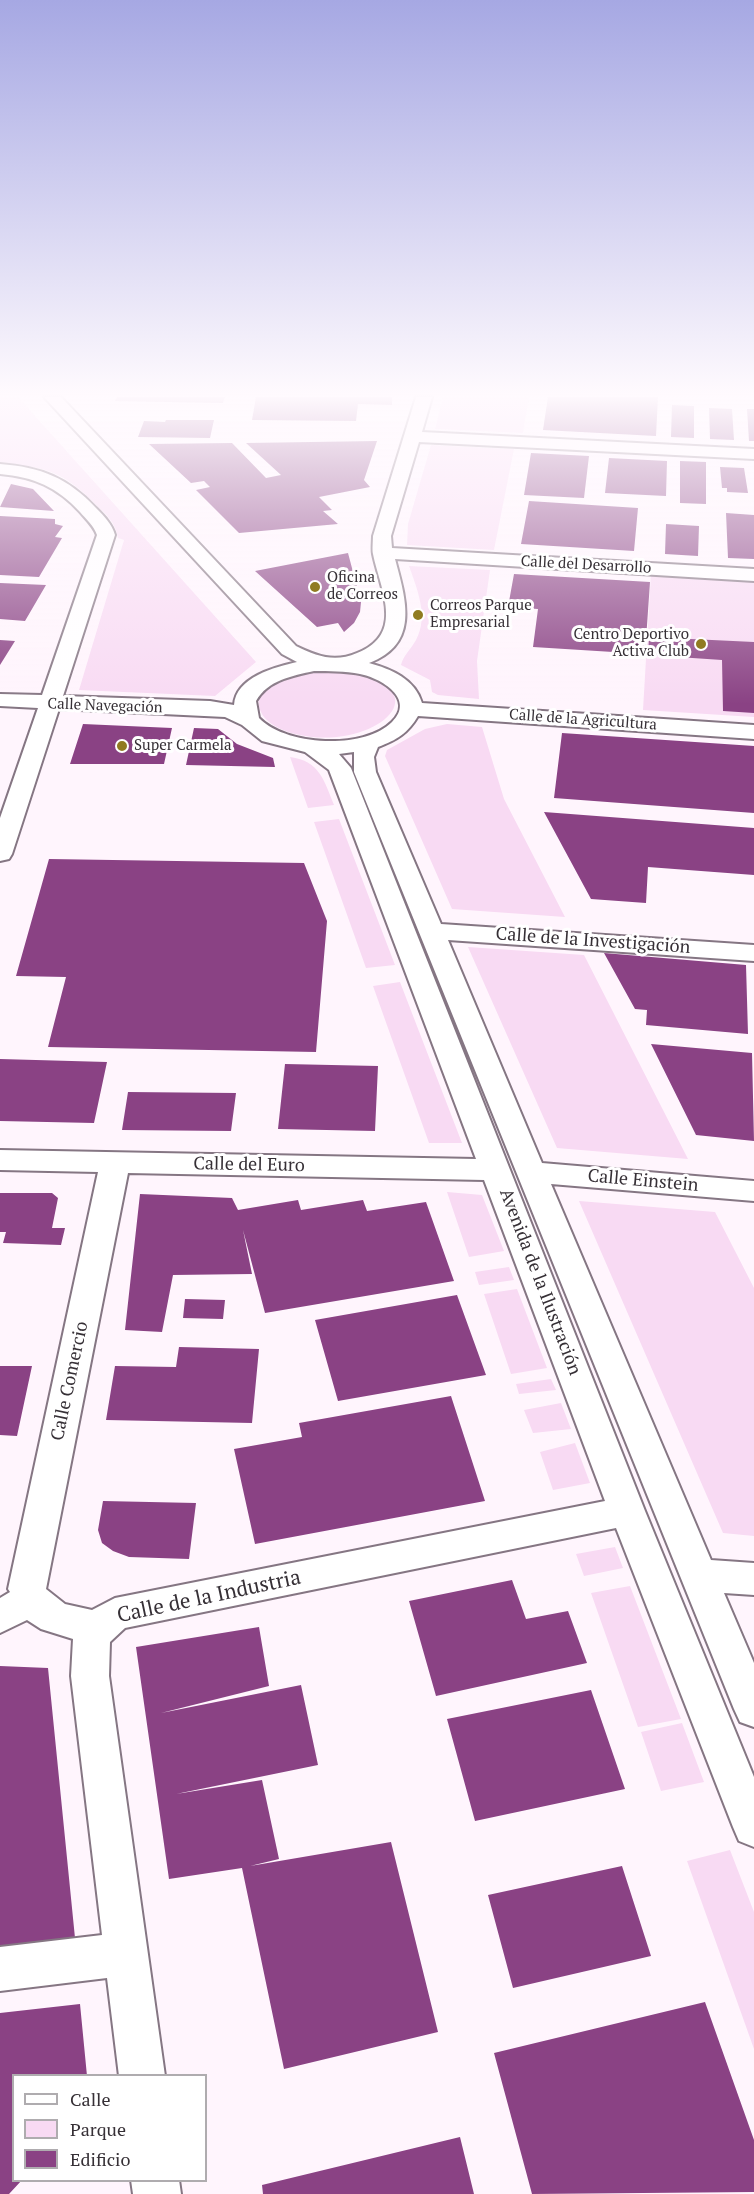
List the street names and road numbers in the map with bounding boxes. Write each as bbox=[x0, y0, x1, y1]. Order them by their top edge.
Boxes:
street label: Calle del Desarrollo bbox=[520, 553, 652, 577]
street label: Calle Navegación bbox=[47, 695, 163, 717]
street label: Calle de la Agricultura bbox=[508, 706, 658, 734]
street label: Calle de la Investigación bbox=[495, 923, 691, 959]
street label: Calle del Euro bbox=[193, 1153, 305, 1177]
street label: Calle Einstein bbox=[587, 1165, 699, 1197]
street label: Avenida de la Ilustración bbox=[494, 1186, 586, 1378]
street label: Calle Comercio bbox=[47, 1319, 93, 1443]
street label: Calle de la Industria bbox=[115, 1565, 303, 1629]

